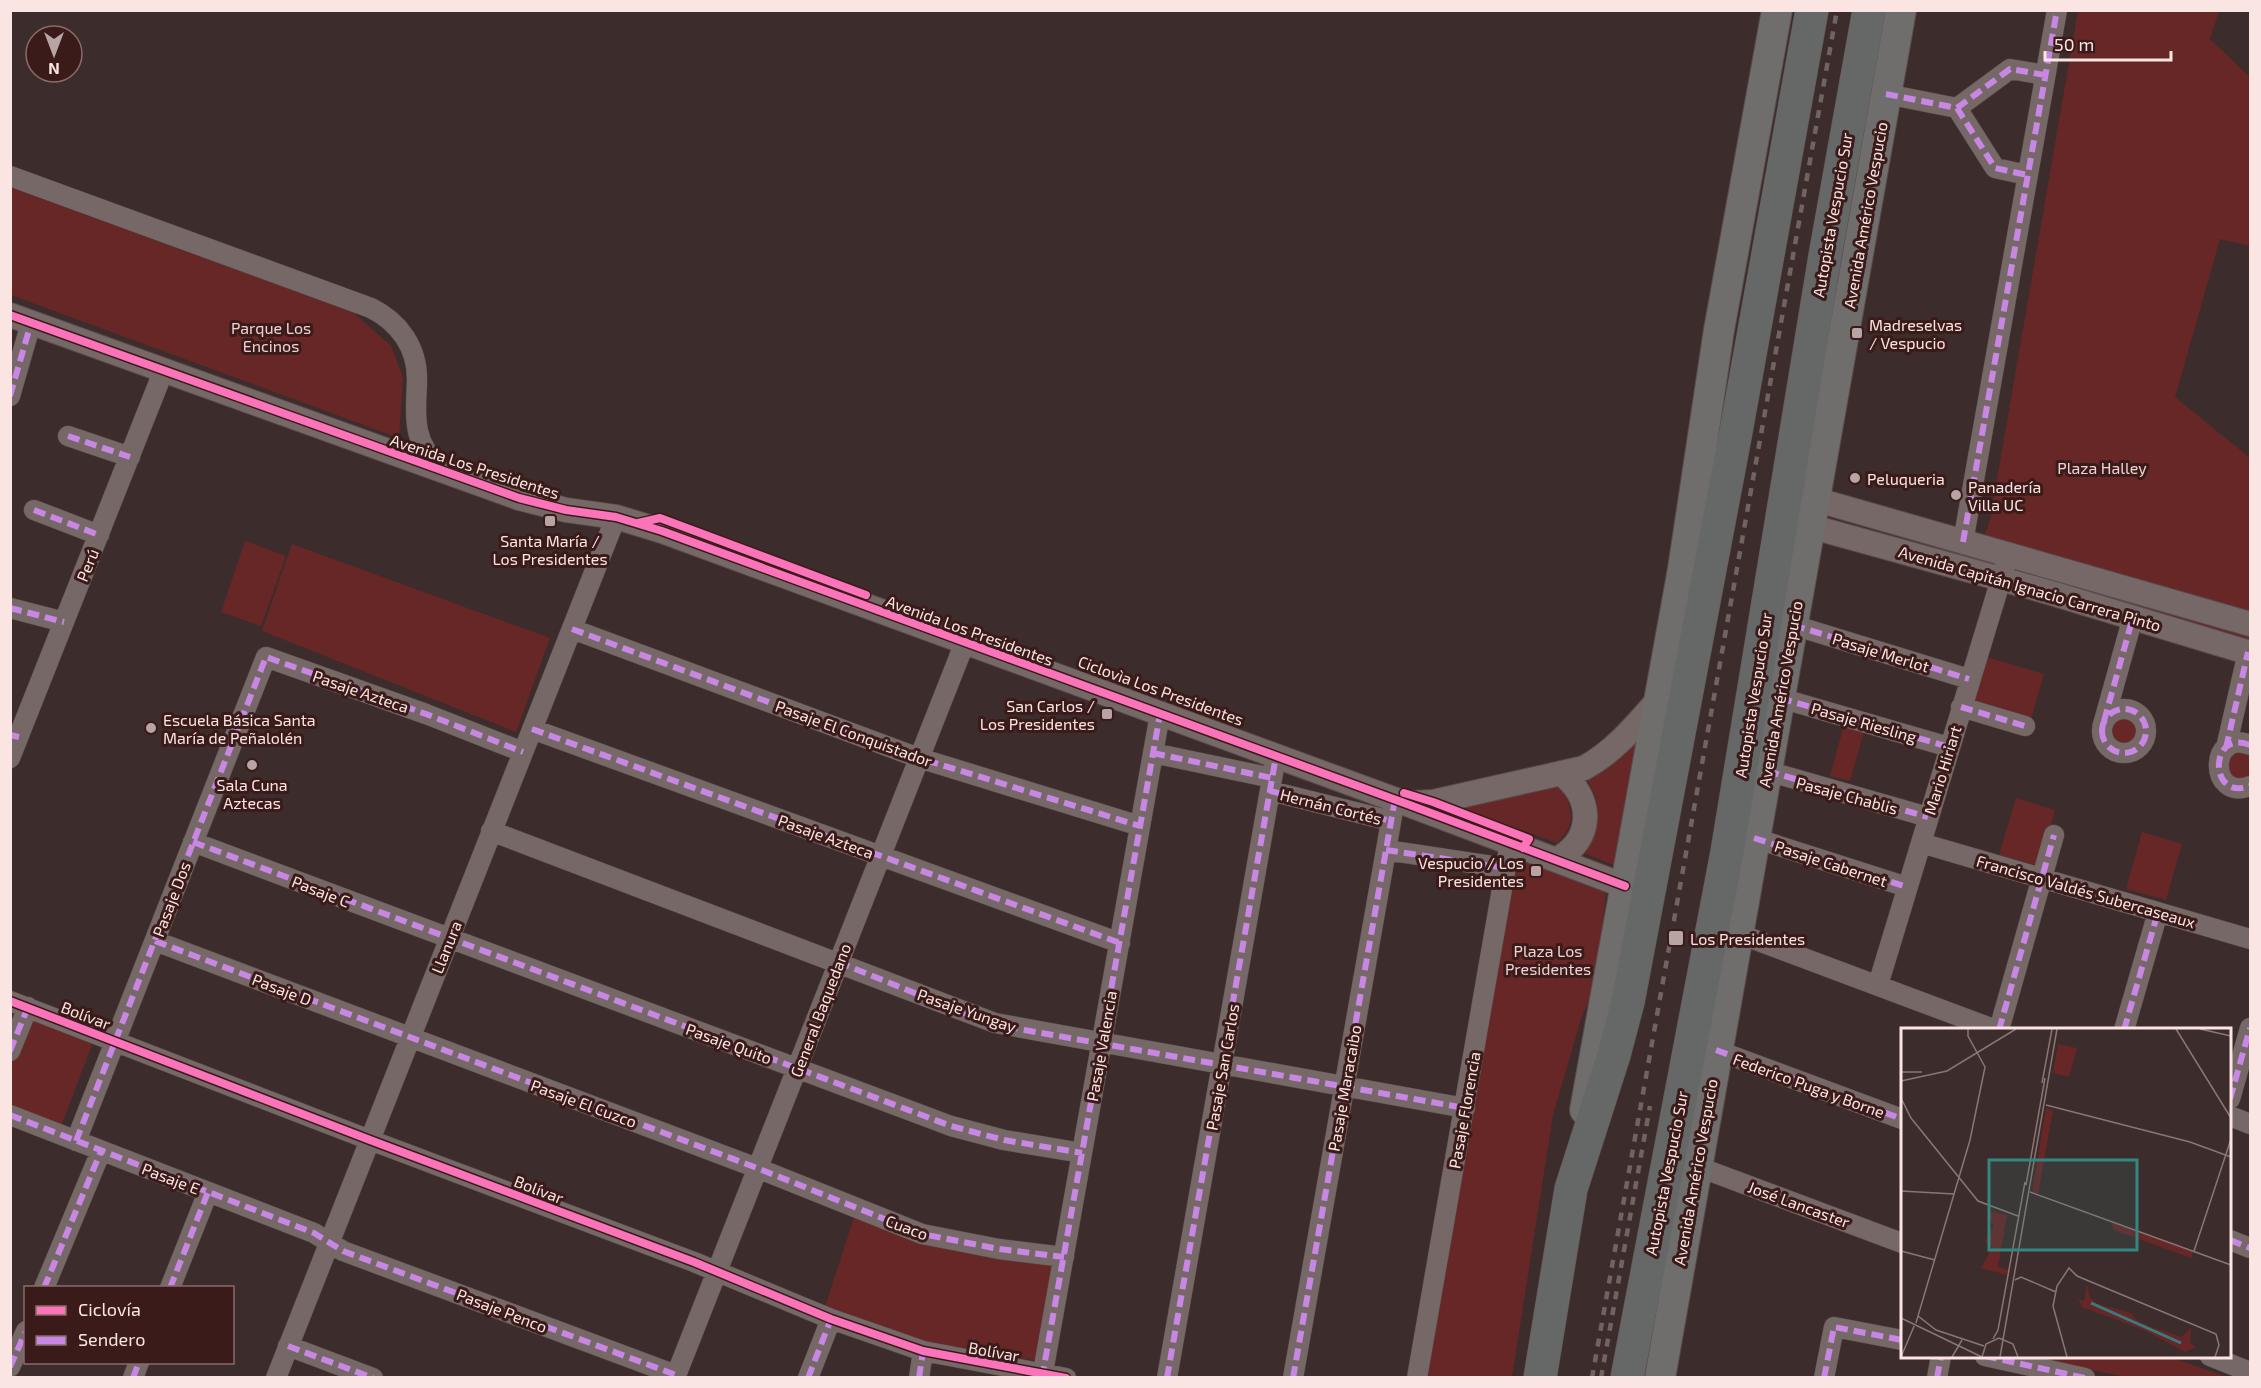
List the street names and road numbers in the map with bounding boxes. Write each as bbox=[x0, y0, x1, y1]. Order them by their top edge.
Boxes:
street label: Avenida Américo Vespucio bbox=[1839, 120, 1891, 310]
street label: Autopista Vespucio Sur bbox=[1808, 131, 1856, 299]
street label: Avenida Los Presidentes bbox=[388, 430, 562, 502]
street label: Avenida Capitán Ignacio Carrera Pinto bbox=[1897, 541, 2163, 635]
street label: Perú bbox=[72, 546, 102, 584]
street label: Avenida Los Presidentes bbox=[884, 591, 1056, 669]
street label: Avenida Américo Vespucio bbox=[1754, 599, 1806, 789]
street label: Autopista Vespucio Sur bbox=[1731, 611, 1776, 779]
street label: Pasaje Merlot bbox=[1830, 628, 1932, 677]
street label: Ciclovìa Los Presidentes bbox=[1076, 651, 1246, 729]
street label: Pasaje Azteca bbox=[310, 666, 411, 717]
street label: Pasaje El Conquistador bbox=[773, 696, 936, 771]
street label: Pasaje Riesling bbox=[1809, 698, 1919, 747]
street label: Mario Hiriart bbox=[1919, 723, 1965, 817]
street label: Pasaje Chablis bbox=[1794, 772, 1900, 819]
street label: Hernán Cortés bbox=[1278, 784, 1384, 828]
street label: Pasaje Azteca bbox=[775, 810, 876, 863]
street label: Pasaje Cabernet bbox=[1772, 836, 1890, 891]
street label: Francisco Valdés Subercaseaux bbox=[1974, 851, 2198, 932]
street label: Pasaje Dos bbox=[148, 859, 195, 940]
street label: Pasaje C bbox=[289, 871, 353, 912]
street label: Llanura bbox=[427, 918, 465, 976]
street label: General Baquedano bbox=[786, 941, 854, 1079]
street label: Pasaje D bbox=[249, 969, 314, 1010]
street label: Pasaje Yungay bbox=[915, 984, 1020, 1037]
street label: Pasaje Valencia bbox=[1082, 989, 1121, 1103]
street label: Bolívar bbox=[59, 997, 114, 1033]
street label: Pasaje San Carlos bbox=[1202, 1002, 1243, 1132]
street label: Pasaje Quito bbox=[683, 1019, 775, 1068]
street label: Pasaje Maracaibo bbox=[1324, 1023, 1365, 1153]
street label: Federico Puga y Borne bbox=[1731, 1049, 1887, 1121]
street label: Pasaje Florencia bbox=[1444, 1050, 1485, 1170]
street label: Pasaje El Cuzco bbox=[528, 1075, 640, 1132]
street label: Avenida Américo Vespucio bbox=[1669, 1077, 1721, 1267]
street label: Autopista Vespucio Sur bbox=[1641, 1089, 1691, 1257]
street label: Pasaje E bbox=[139, 1158, 203, 1199]
street label: Bolívar bbox=[512, 1171, 567, 1207]
street label: José Lancaster bbox=[1745, 1177, 1853, 1231]
street label: Cuaco bbox=[883, 1211, 931, 1243]
street label: Pasaje Penco bbox=[454, 1284, 550, 1337]
street label: Bolívar bbox=[967, 1337, 1021, 1365]

